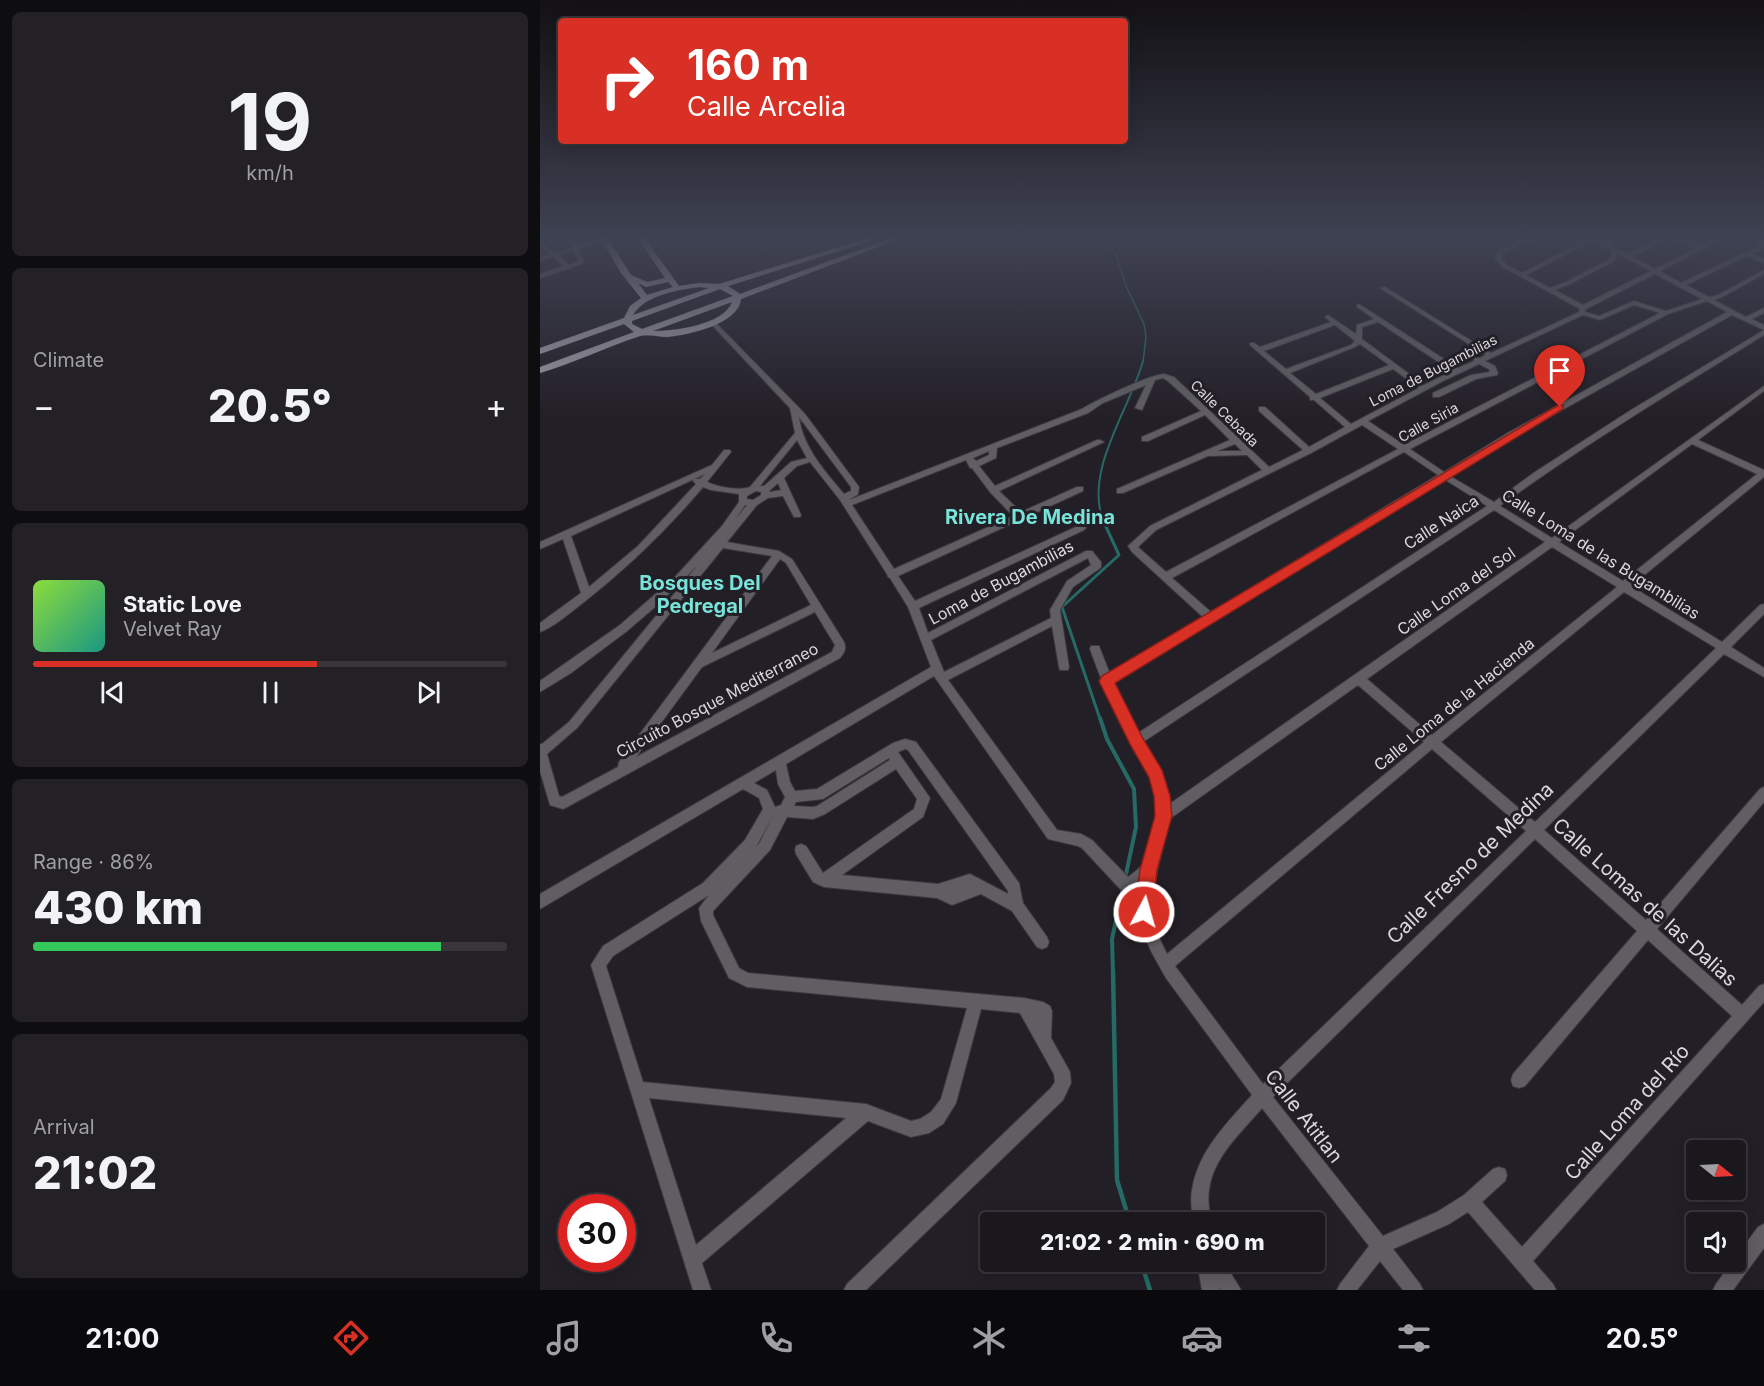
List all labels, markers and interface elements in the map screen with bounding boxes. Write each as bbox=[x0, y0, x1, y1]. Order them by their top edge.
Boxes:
text: 160 m bbox=[687, 39, 809, 90]
icon: right bbox=[588, 42, 666, 120]
text: 19 bbox=[228, 74, 312, 169]
text: Calle Arcelia bbox=[687, 90, 846, 123]
text: km/h bbox=[246, 161, 294, 185]
street label: Loma de Bugambilias bbox=[1366, 330, 1500, 410]
pin bbox=[1534, 345, 1585, 407]
text: Climate bbox=[33, 348, 104, 372]
icon: arrive bbox=[1543, 354, 1576, 387]
street label: Calle Cebada bbox=[1187, 376, 1263, 450]
text: 20.5° bbox=[208, 378, 332, 433]
text: − bbox=[33, 386, 55, 426]
text: + bbox=[485, 386, 507, 426]
street label: Calle Siria bbox=[1395, 399, 1461, 445]
street label: Calle Loma de las Bugambilias bbox=[1498, 485, 1704, 623]
street label: Calle Naica bbox=[1400, 490, 1482, 554]
district label: Rivera De Medina bbox=[945, 505, 1115, 529]
street label: Loma de Bugambilias bbox=[925, 535, 1077, 629]
street label: Calle Loma del Sol bbox=[1393, 543, 1519, 639]
district label: Bosques Del Pedregal bbox=[639, 571, 761, 618]
text: Static Love bbox=[123, 591, 242, 617]
text: Velvet Ray bbox=[123, 617, 222, 641]
street label: Calle Loma de la Hacienda bbox=[1370, 633, 1538, 775]
street label: Circuito Bosque Mediterraneo bbox=[612, 638, 822, 762]
icon: previous bbox=[96, 676, 129, 709]
icon: pause bbox=[254, 676, 287, 709]
icon: next bbox=[412, 676, 445, 709]
street label: Calle Fresno de Medina bbox=[1382, 777, 1558, 949]
street label: Calle Lomas de las Dalias bbox=[1548, 813, 1742, 991]
text: Range · 86% bbox=[33, 850, 154, 874]
text: 430 km bbox=[33, 880, 203, 935]
position arrow bbox=[1112, 880, 1176, 944]
street label: Calle Loma del Río bbox=[1560, 1039, 1694, 1185]
street label: Calle Atitlan bbox=[1260, 1064, 1348, 1168]
text: Arrival bbox=[33, 1115, 95, 1139]
north arrow bbox=[1686, 1140, 1746, 1200]
map controls bbox=[1686, 1140, 1746, 1272]
text: 21:02 bbox=[33, 1145, 157, 1200]
speed limit sign: 30 bbox=[558, 1194, 636, 1272]
button: sound bbox=[1686, 1212, 1746, 1272]
text: 21:02 · 2 min · 690 m bbox=[1040, 1229, 1265, 1255]
icon: directions bbox=[330, 1317, 372, 1359]
icon: music bbox=[543, 1317, 585, 1359]
icon: phone bbox=[755, 1317, 797, 1359]
icon: climate bbox=[968, 1317, 1010, 1359]
icon: car bbox=[1181, 1317, 1223, 1359]
icon: filters bbox=[1393, 1317, 1435, 1359]
text: 21:00 bbox=[85, 1322, 159, 1355]
text: 20.5° bbox=[1606, 1322, 1679, 1355]

